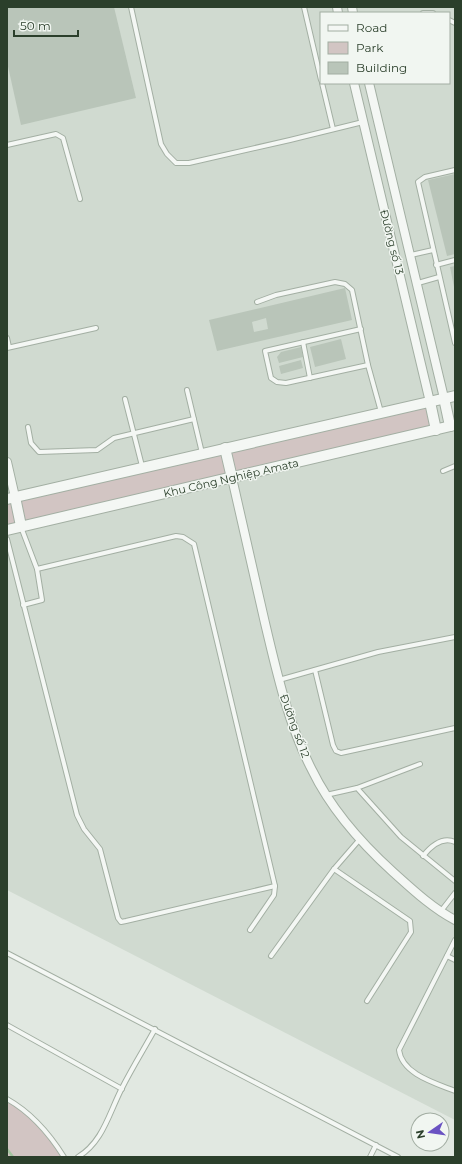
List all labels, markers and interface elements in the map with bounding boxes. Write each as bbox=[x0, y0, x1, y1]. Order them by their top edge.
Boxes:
scale bar bbox=[14, 12, 78, 38]
legend bbox=[320, 12, 450, 84]
text: 50 m bbox=[20, 18, 51, 33]
text: Road bbox=[356, 20, 387, 35]
text: Park bbox=[356, 40, 384, 55]
text: Building bbox=[356, 60, 407, 75]
street label: Đường số 13 bbox=[377, 208, 407, 276]
street label: Khu Công Nghiệp Amata bbox=[162, 456, 300, 500]
street label: Đường số 12 bbox=[277, 692, 313, 760]
north arrow bbox=[410, 1112, 450, 1152]
text: N bbox=[412, 1128, 428, 1140]

